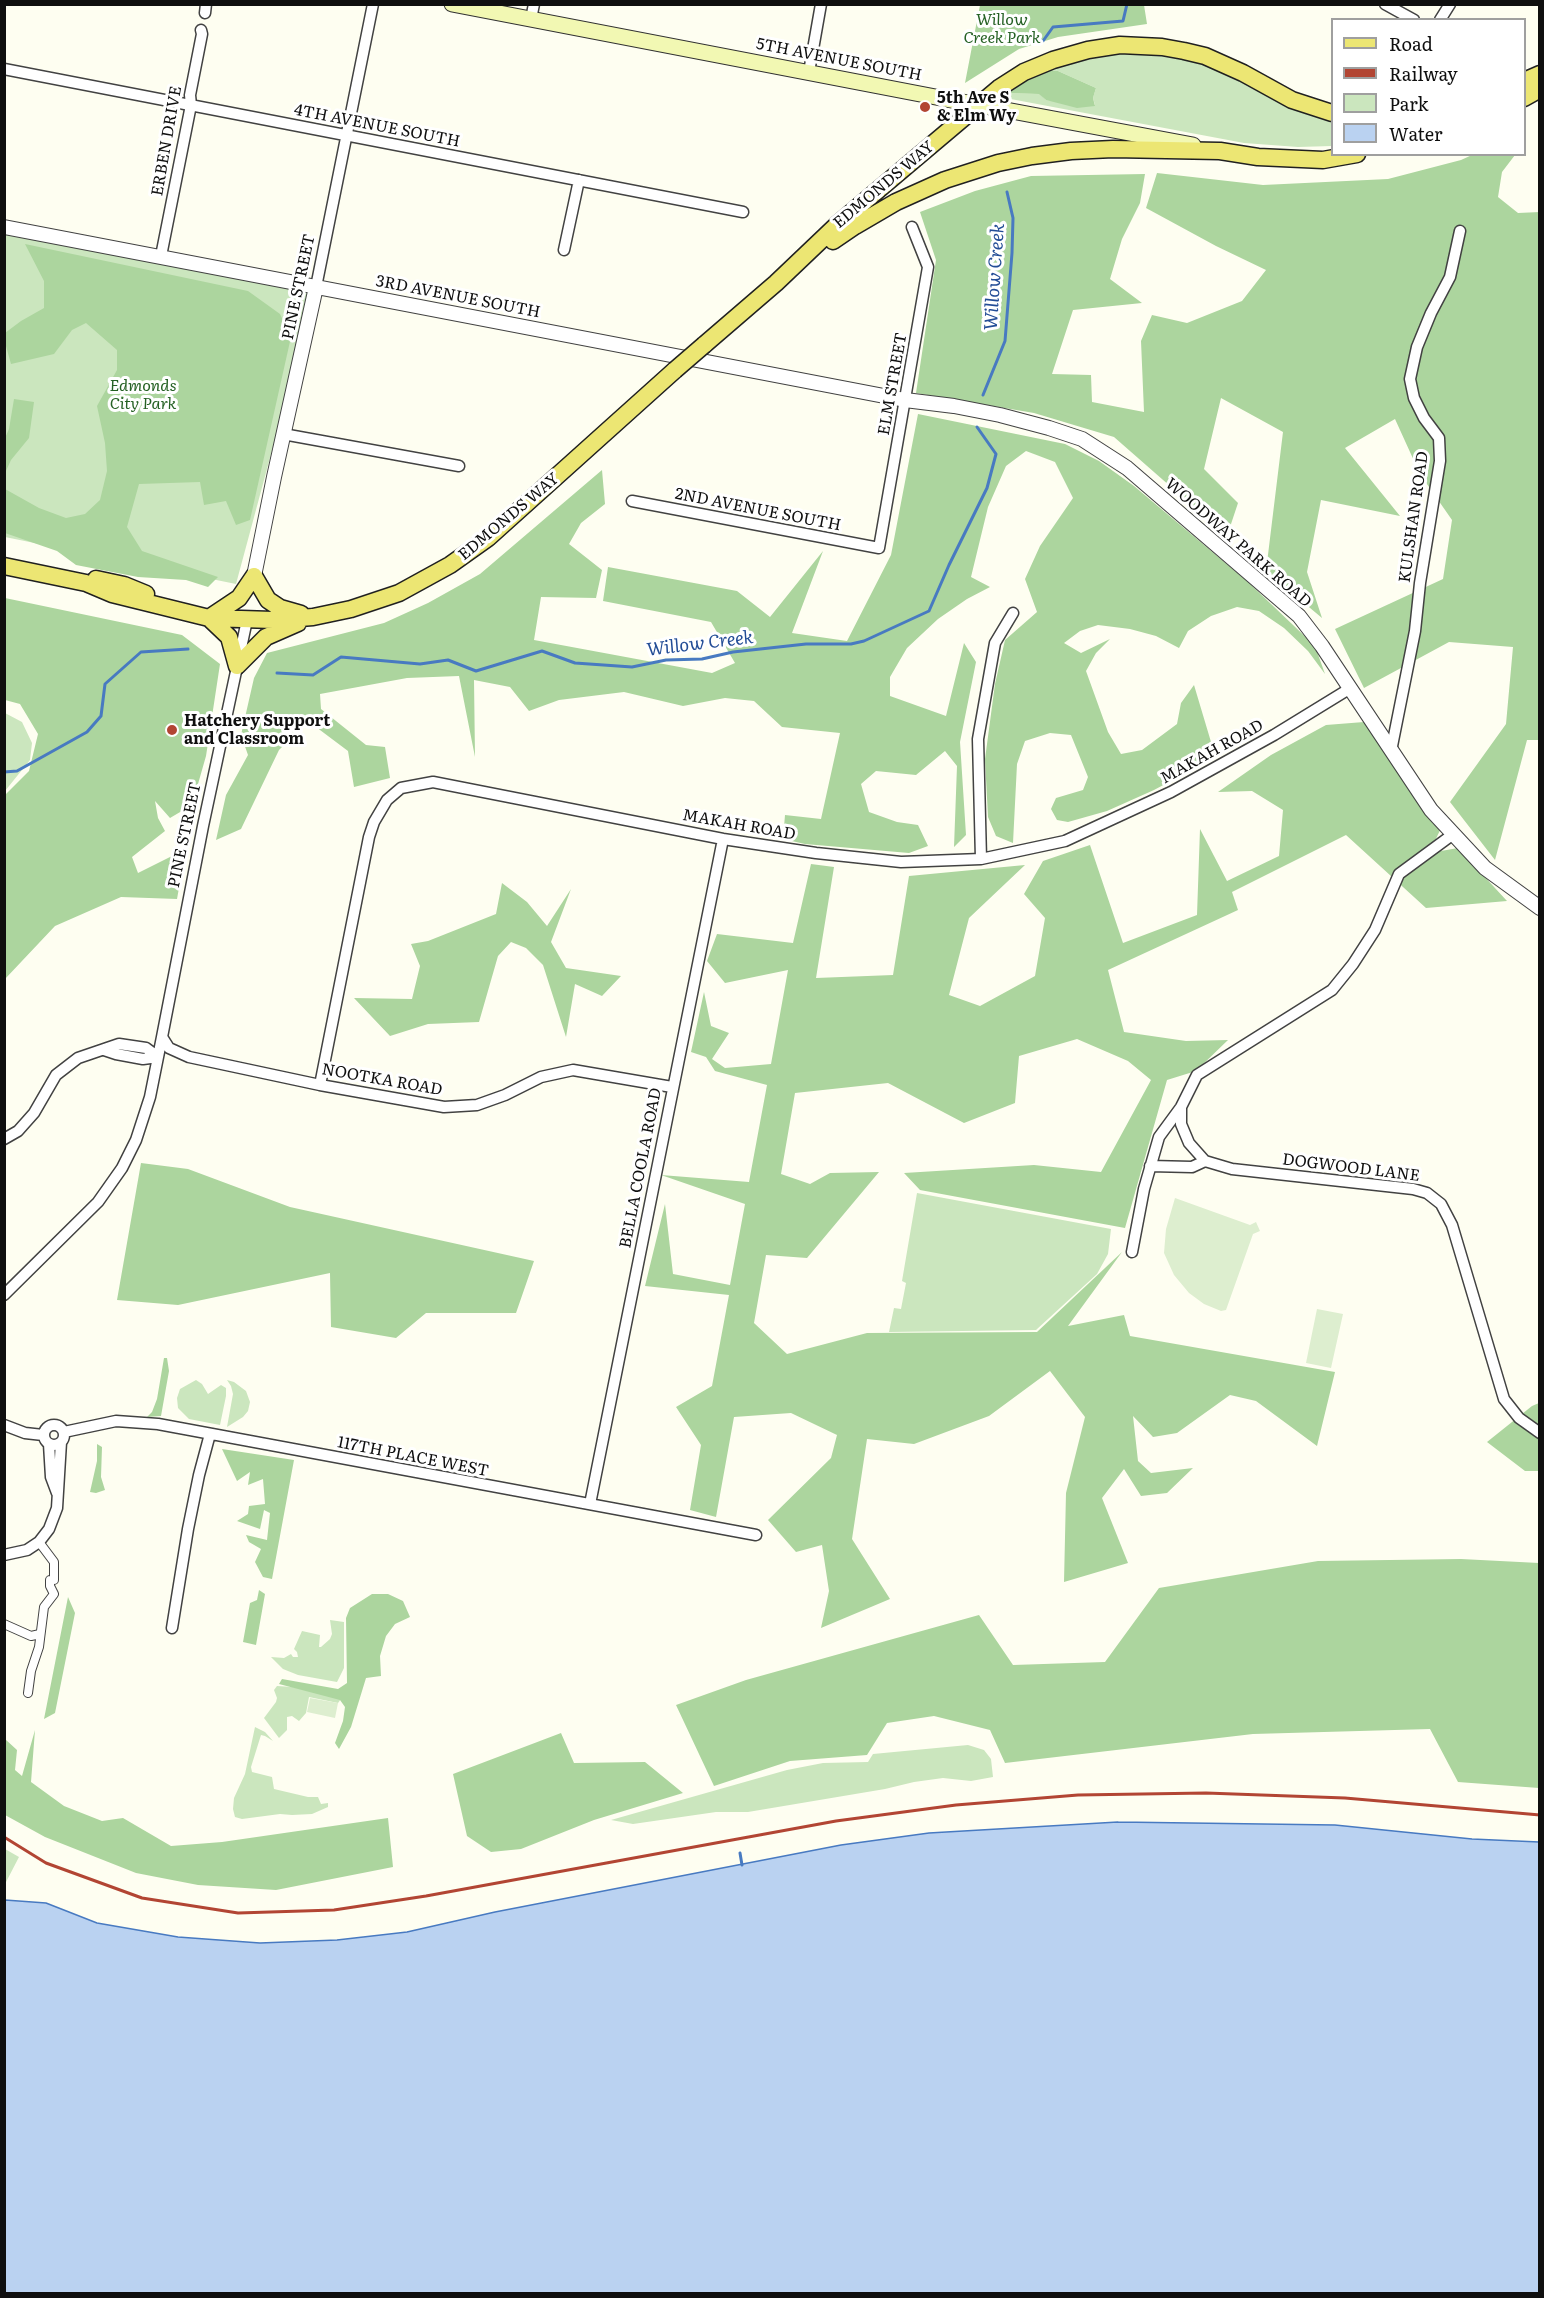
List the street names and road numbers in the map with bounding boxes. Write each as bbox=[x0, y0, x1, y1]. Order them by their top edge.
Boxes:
street label: 5TH AVENUE SOUTH bbox=[755, 35, 923, 85]
street label: ERBEN DRIVE bbox=[148, 84, 186, 198]
street label: 4TH AVENUE SOUTH bbox=[292, 100, 462, 152]
street label: EDMONDS WAY bbox=[830, 137, 938, 233]
street label: PINE STREET bbox=[278, 233, 320, 341]
street label: 3RD AVENUE SOUTH bbox=[374, 272, 542, 322]
street label: ELM STREET bbox=[875, 331, 911, 437]
street label: KULSHAN ROAD bbox=[1395, 450, 1433, 584]
street label: EDMONDS WAY bbox=[455, 469, 563, 565]
street label: WOODWAY PARK ROAD bbox=[1161, 474, 1315, 612]
street label: 2ND AVENUE SOUTH bbox=[673, 484, 843, 536]
street label: MAKAH ROAD bbox=[1157, 716, 1267, 788]
street label: PINE STREET bbox=[164, 781, 206, 889]
street label: MAKAH ROAD bbox=[681, 806, 797, 844]
street label: NOOTKA ROAD bbox=[320, 1060, 444, 1100]
street label: BELLA COOLA ROAD bbox=[616, 1086, 666, 1250]
street label: DOGWOOD LANE bbox=[1281, 1150, 1421, 1186]
street label: 117TH PLACE WEST bbox=[336, 1433, 490, 1481]

